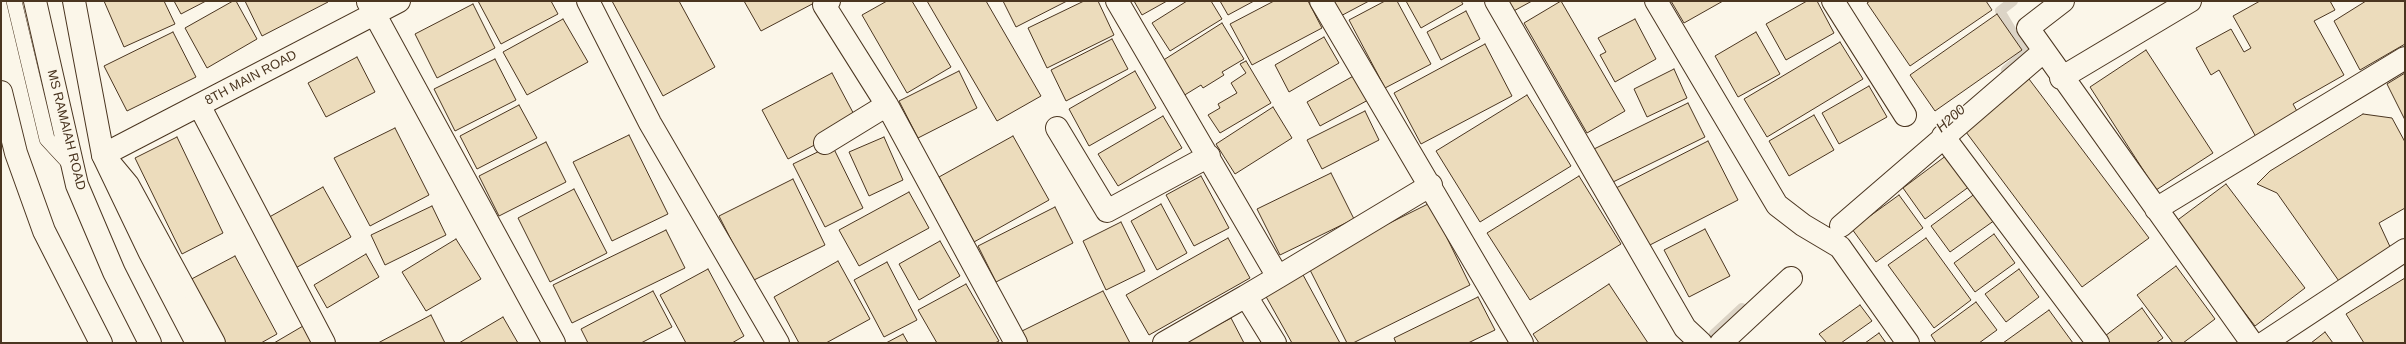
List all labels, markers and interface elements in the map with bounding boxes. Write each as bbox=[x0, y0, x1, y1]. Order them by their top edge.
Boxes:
street label: 8TH MAIN ROAD bbox=[202, 47, 300, 109]
street label: MS RAMAIAH ROAD bbox=[43, 68, 89, 192]
water label: H200 bbox=[1933, 102, 1969, 136]

